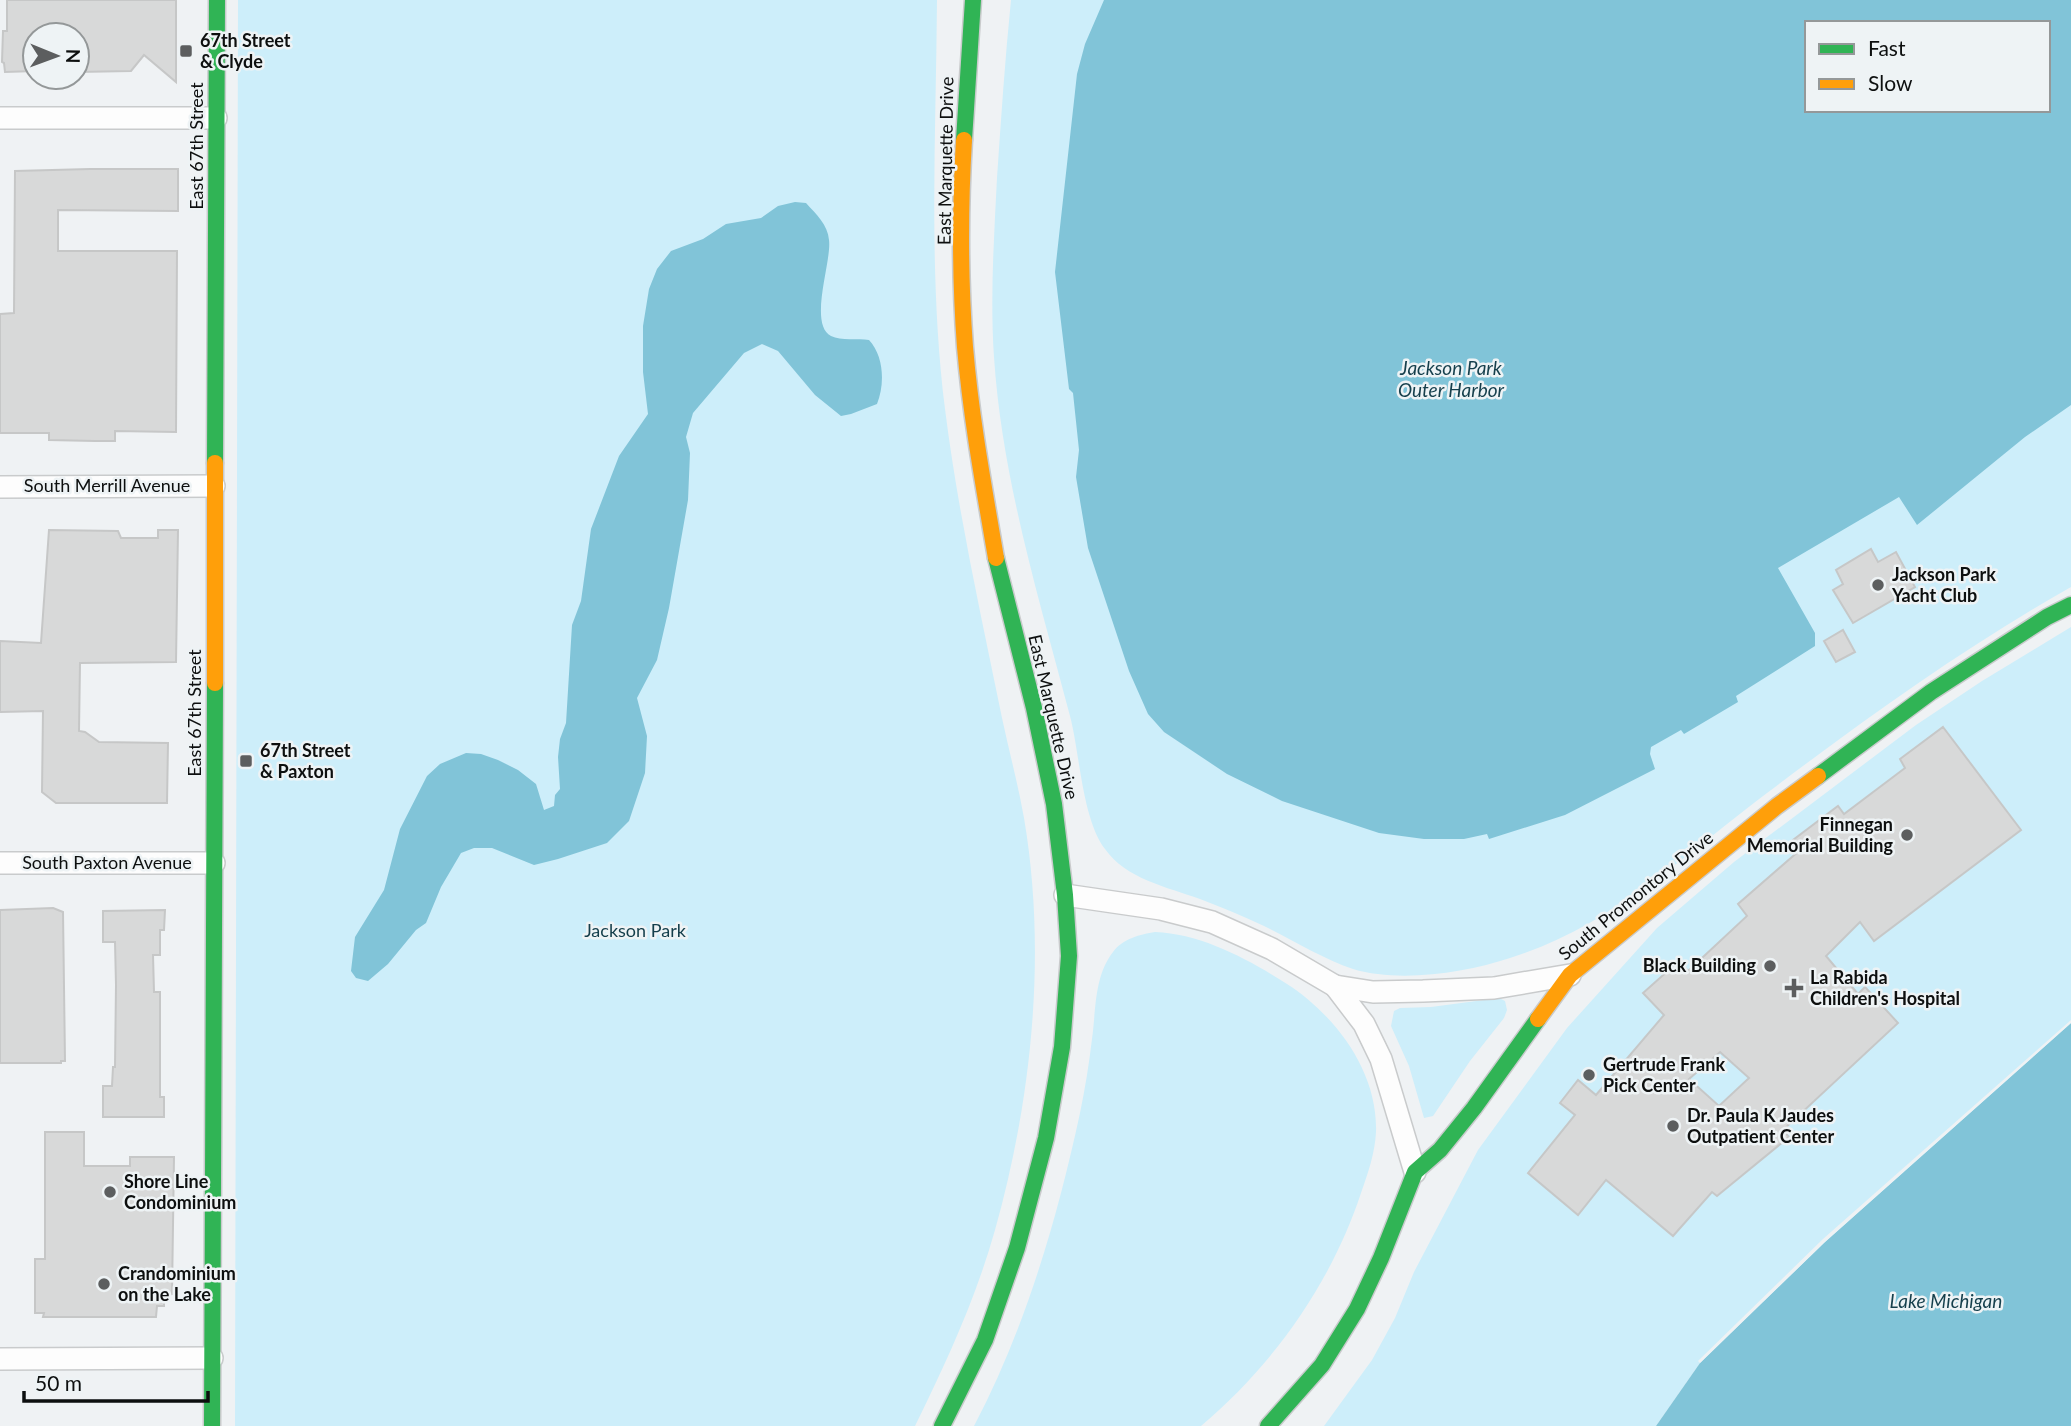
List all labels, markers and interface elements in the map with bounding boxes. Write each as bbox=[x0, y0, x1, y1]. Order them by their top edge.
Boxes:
north arrow bbox=[21, 21, 91, 91]
legend bbox=[1805, 21, 2050, 112]
place label: 67th Street & Clyde bbox=[200, 29, 291, 72]
text: Fast bbox=[1868, 35, 1906, 60]
marker: 67th Street & Clyde bbox=[178, 43, 194, 59]
text: N bbox=[62, 49, 85, 64]
text: Slow bbox=[1868, 70, 1913, 95]
street label: East Marquette Drive bbox=[933, 77, 957, 245]
street label: East 67th Street bbox=[185, 82, 207, 210]
water label: Jackson Park Outer Harbor bbox=[1398, 356, 1505, 401]
street label: South Merrill Avenue bbox=[24, 474, 190, 496]
place label: Jackson Park Yacht Club bbox=[1891, 563, 1996, 606]
marker: Jackson Park Yacht Club bbox=[1870, 577, 1886, 593]
street label: East Marquette Drive bbox=[1024, 632, 1084, 801]
street label: East 67th Street bbox=[183, 649, 205, 777]
place label: 67th Street & Paxton bbox=[260, 739, 351, 782]
marker: 67th Street & Paxton bbox=[238, 753, 254, 769]
place label: Finnegan Memorial Building bbox=[1747, 813, 1893, 856]
street label: South Promontory Drive bbox=[1554, 826, 1717, 964]
marker: Finnegan Memorial Building bbox=[1899, 827, 1915, 843]
street label: South Paxton Avenue bbox=[22, 851, 192, 873]
park label: Jackson Park bbox=[584, 919, 687, 941]
place label: Black Building bbox=[1643, 954, 1756, 976]
marker: Black Building bbox=[1762, 958, 1778, 974]
place label: La Rabida Children's Hospital bbox=[1810, 966, 1960, 1009]
marker: La Rabida Children's Hospital bbox=[1784, 978, 1804, 998]
place label: Gertrude Frank Pick Center bbox=[1603, 1053, 1725, 1096]
marker: Gertrude Frank Pick Center bbox=[1581, 1067, 1597, 1083]
place label: Dr. Paula K Jaudes Outpatient Center bbox=[1687, 1104, 1834, 1147]
marker: Dr. Paula K Jaudes Outpatient Center bbox=[1665, 1118, 1681, 1134]
place label: Shore Line Condominium bbox=[124, 1170, 236, 1213]
marker: Shore Line Condominium bbox=[102, 1184, 118, 1200]
place label: Crandominium on the Lake bbox=[118, 1262, 236, 1305]
marker: Crandominium on the Lake bbox=[96, 1276, 112, 1292]
water label: Lake Michigan bbox=[1890, 1289, 2002, 1312]
scale bar bbox=[24, 1360, 208, 1404]
text: 50 m bbox=[35, 1370, 82, 1395]

